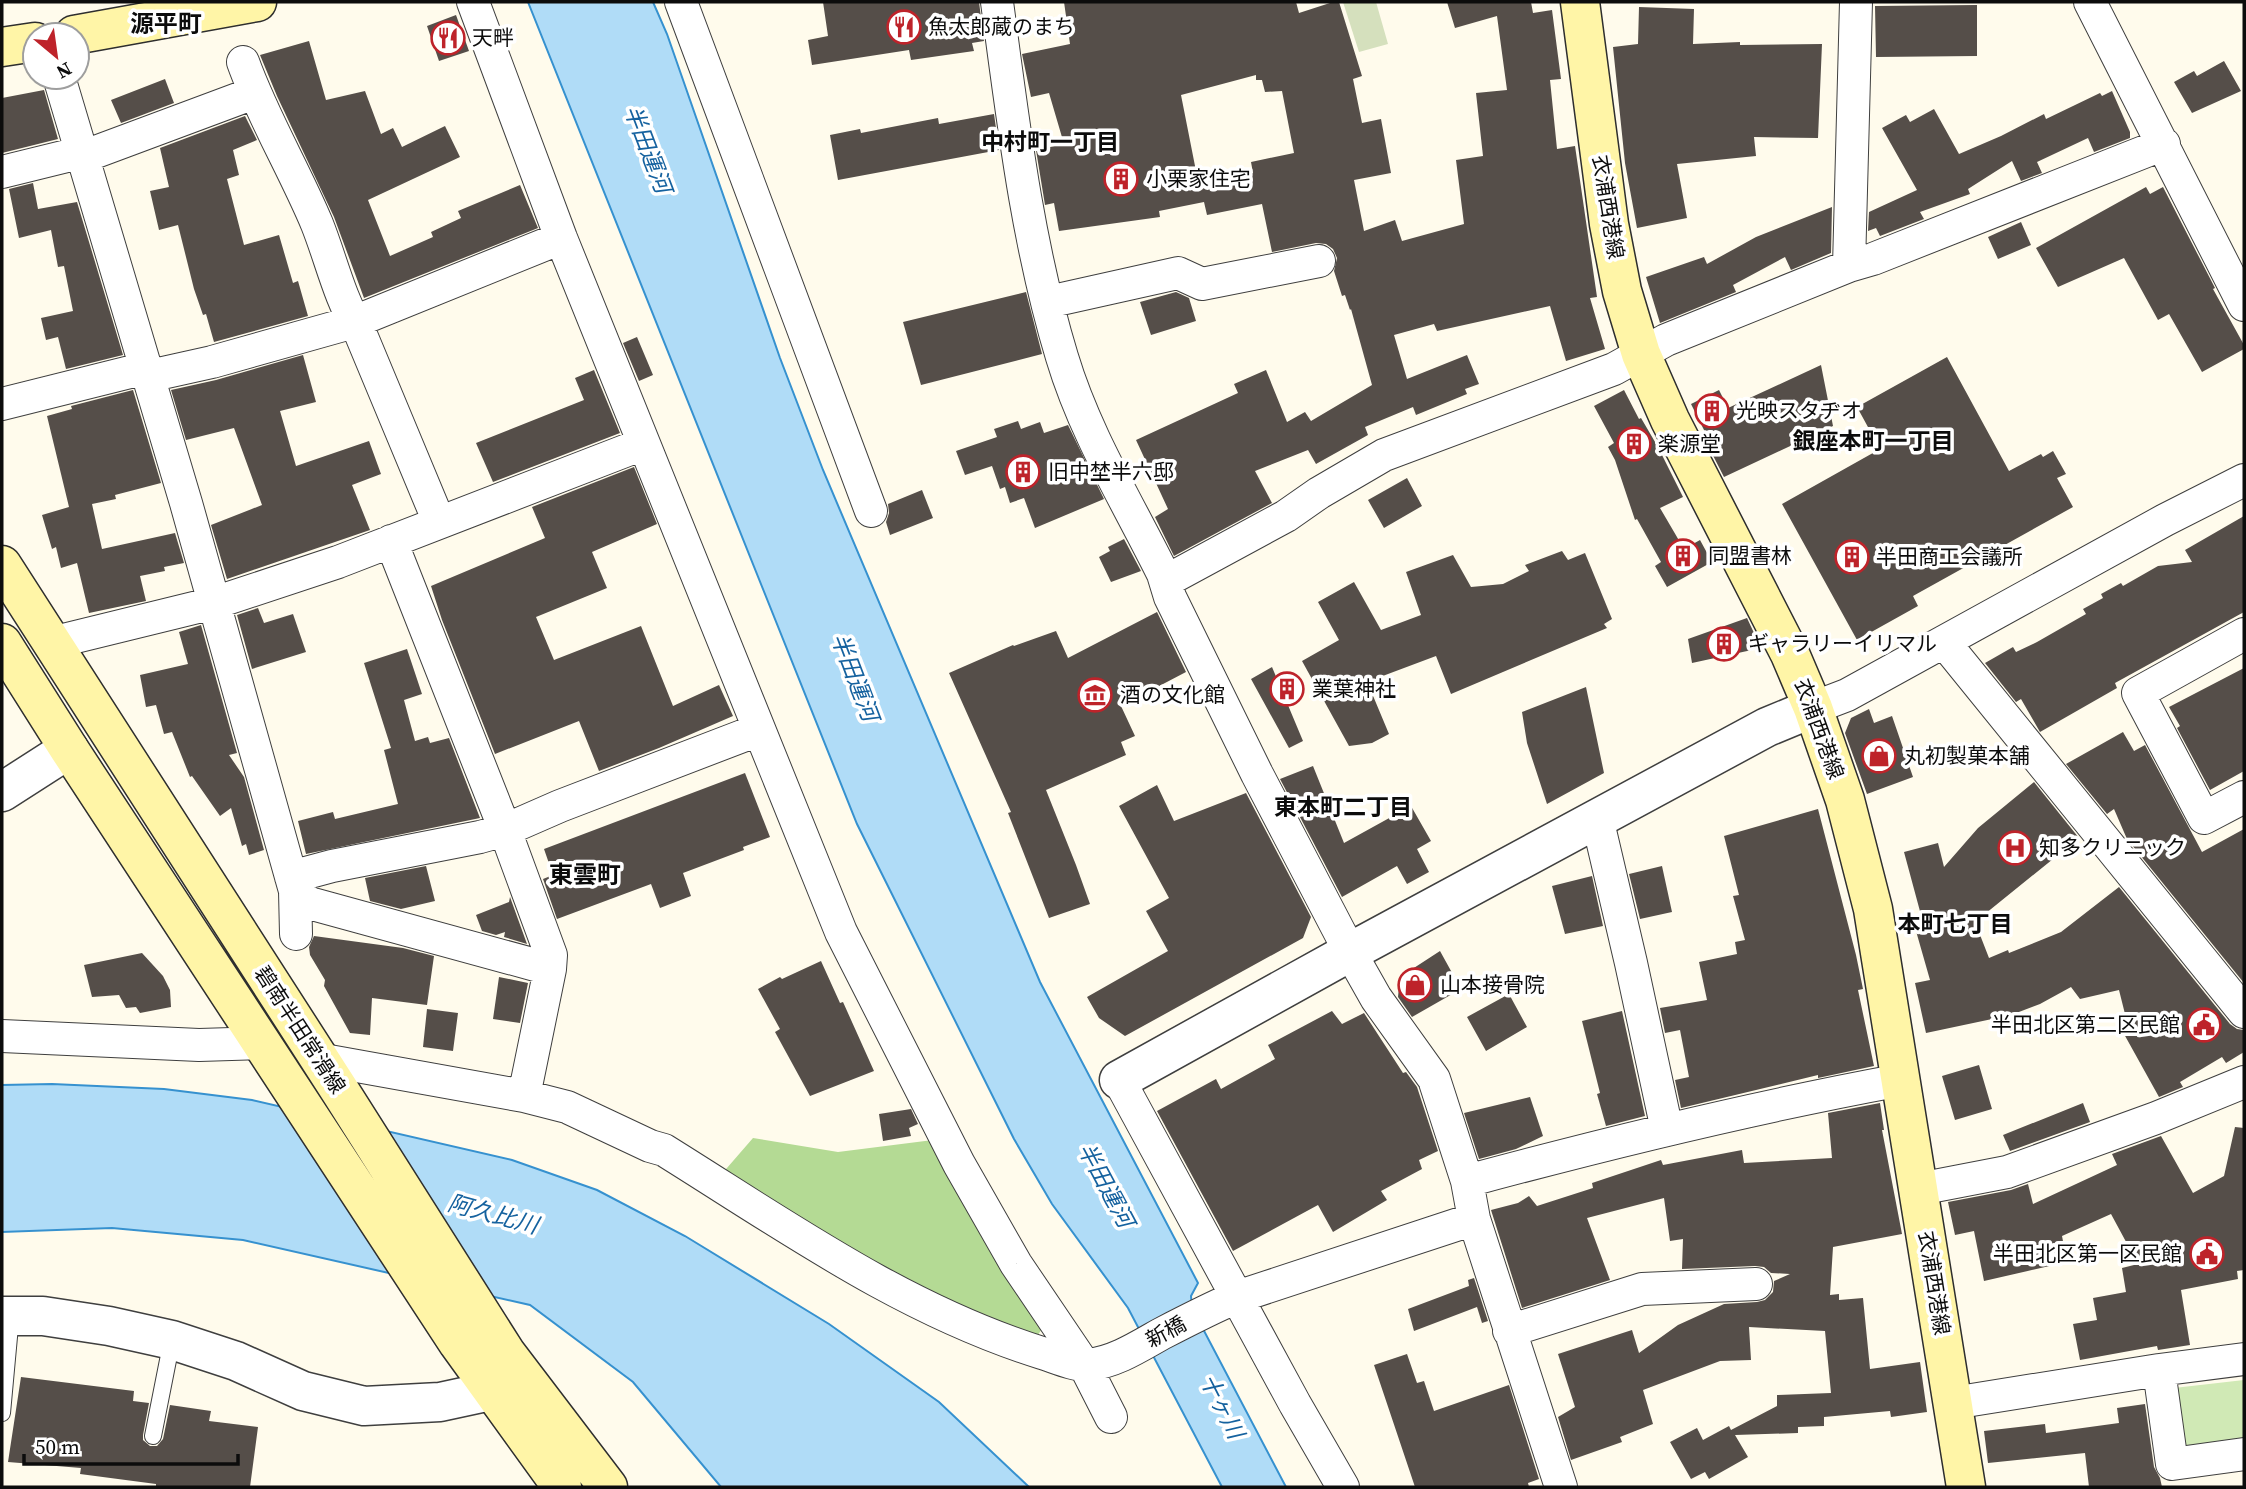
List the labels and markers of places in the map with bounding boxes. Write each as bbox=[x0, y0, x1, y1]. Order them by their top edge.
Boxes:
restaurant icon: 魚太郎蔵のまち bbox=[885, 8, 923, 46]
place label: 魚太郎蔵のまち bbox=[928, 12, 1075, 41]
restaurant icon: 天畔 bbox=[429, 19, 467, 57]
place label: 天畔 bbox=[472, 23, 514, 52]
building icon: 小栗家住宅 bbox=[1102, 160, 1140, 198]
place label: 小栗家住宅 bbox=[1146, 164, 1251, 193]
building icon: 光映スタヂオ bbox=[1693, 392, 1731, 430]
place label: 光映スタヂオ bbox=[1736, 396, 1862, 425]
building icon: 楽源堂 bbox=[1615, 425, 1653, 463]
place label: 楽源堂 bbox=[1658, 429, 1721, 458]
building icon: 旧中埜半六邸 bbox=[1004, 453, 1042, 491]
place label: 旧中埜半六邸 bbox=[1048, 457, 1174, 486]
building icon: 同盟書林 bbox=[1664, 537, 1702, 575]
building icon: 半田商工会議所 bbox=[1833, 538, 1871, 576]
place label: 同盟書林 bbox=[1708, 541, 1792, 570]
place label: 半田商工会議所 bbox=[1876, 542, 2023, 571]
building icon: ギャラリーイリマル bbox=[1705, 625, 1743, 663]
place label: ギャラリーイリマル bbox=[1748, 629, 1937, 658]
building icon: 業葉神社 bbox=[1268, 670, 1306, 708]
place label: 業葉神社 bbox=[1312, 674, 1396, 703]
museum icon: 酒の文化館 bbox=[1076, 676, 1114, 714]
place label: 酒の文化館 bbox=[1120, 680, 1225, 709]
shop icon: 丸初製菓本舗 bbox=[1860, 737, 1898, 775]
place label: 丸初製菓本舗 bbox=[1904, 741, 2030, 770]
hospital icon: 知多クリニック bbox=[1996, 829, 2034, 867]
place label: 知多クリニック bbox=[2039, 833, 2186, 862]
shop icon: 山本接骨院 bbox=[1396, 966, 1434, 1004]
place label: 山本接骨院 bbox=[1440, 970, 1545, 999]
public building icon: 半田北区第二区民館 bbox=[2185, 1006, 2223, 1044]
place label: 半田北区第二区民館 bbox=[1991, 1010, 2180, 1039]
public building icon: 半田北区第一区民館 bbox=[2188, 1235, 2226, 1273]
place label: 半田北区第一区民館 bbox=[1993, 1239, 2182, 1268]

